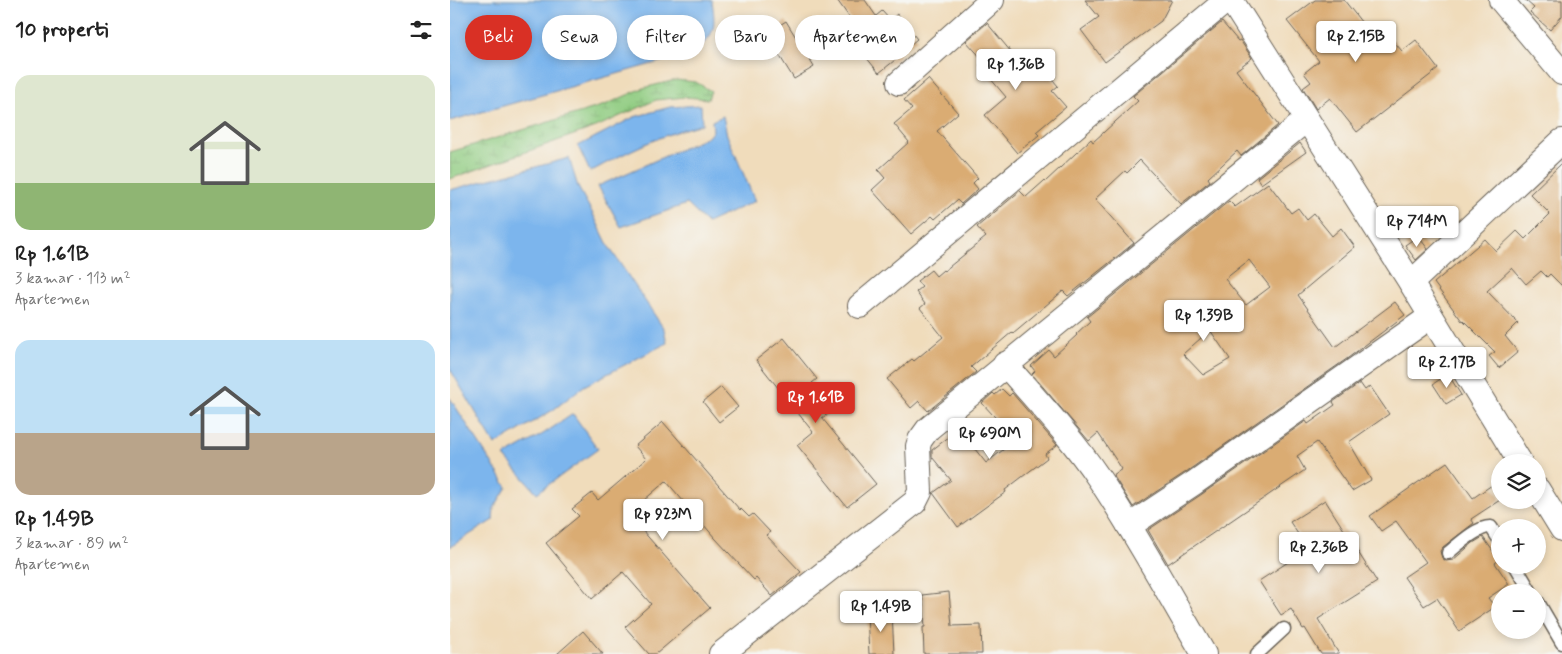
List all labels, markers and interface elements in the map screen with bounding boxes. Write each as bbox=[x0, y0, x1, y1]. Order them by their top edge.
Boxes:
chip: Beli bbox=[465, 15, 532, 60]
chip: Sewa bbox=[542, 15, 617, 60]
chip: Filter bbox=[627, 15, 705, 60]
chip: Baru bbox=[715, 15, 785, 60]
chip: Apartemen bbox=[795, 15, 915, 60]
text: 10 properti bbox=[15, 16, 108, 44]
icon: filters bbox=[407, 16, 435, 44]
pin: Rp 2.15B bbox=[1304, 20, 1408, 63]
text: Rp 2.15B bbox=[1327, 26, 1385, 47]
pin: Rp 1.36B bbox=[964, 48, 1068, 91]
text: Rp 1.36B bbox=[987, 54, 1045, 75]
icon: home bbox=[180, 108, 270, 198]
pin: Rp 714M bbox=[1371, 206, 1463, 248]
text: Rp 714M bbox=[1387, 211, 1447, 232]
text: Rp 1.61B bbox=[15, 240, 89, 268]
text: 3 kamar · 113 m² bbox=[15, 268, 131, 289]
text: Apartemen bbox=[15, 289, 90, 310]
pin: Rp 1.39B bbox=[1152, 300, 1256, 342]
text: Rp 1.39B bbox=[1175, 305, 1233, 326]
pin: Rp 2.17B bbox=[1395, 346, 1499, 389]
text: Rp 2.17B bbox=[1418, 352, 1476, 373]
icon: home bbox=[180, 373, 270, 463]
pin: Rp 1.61B bbox=[764, 382, 868, 424]
text: Rp 1.61B bbox=[788, 387, 844, 408]
pin: Rp 690M bbox=[944, 418, 1036, 460]
text: Rp 690M bbox=[959, 423, 1021, 444]
map controls bbox=[1491, 454, 1546, 639]
button: layers bbox=[1491, 454, 1546, 509]
pin: Rp 923M bbox=[617, 498, 709, 541]
text: Rp 923M bbox=[634, 504, 692, 525]
text: Rp 1.49B bbox=[15, 505, 94, 533]
button: + bbox=[1491, 519, 1546, 574]
pin: Rp 2.36B bbox=[1267, 532, 1371, 574]
text: 3 kamar · 89 m² bbox=[15, 533, 129, 554]
text: Rp 2.36B bbox=[1290, 537, 1348, 558]
text: Apartemen bbox=[15, 554, 90, 575]
button: − bbox=[1491, 584, 1546, 639]
pin: Rp 1.49B bbox=[829, 590, 933, 633]
text: Rp 1.49B bbox=[851, 596, 911, 617]

